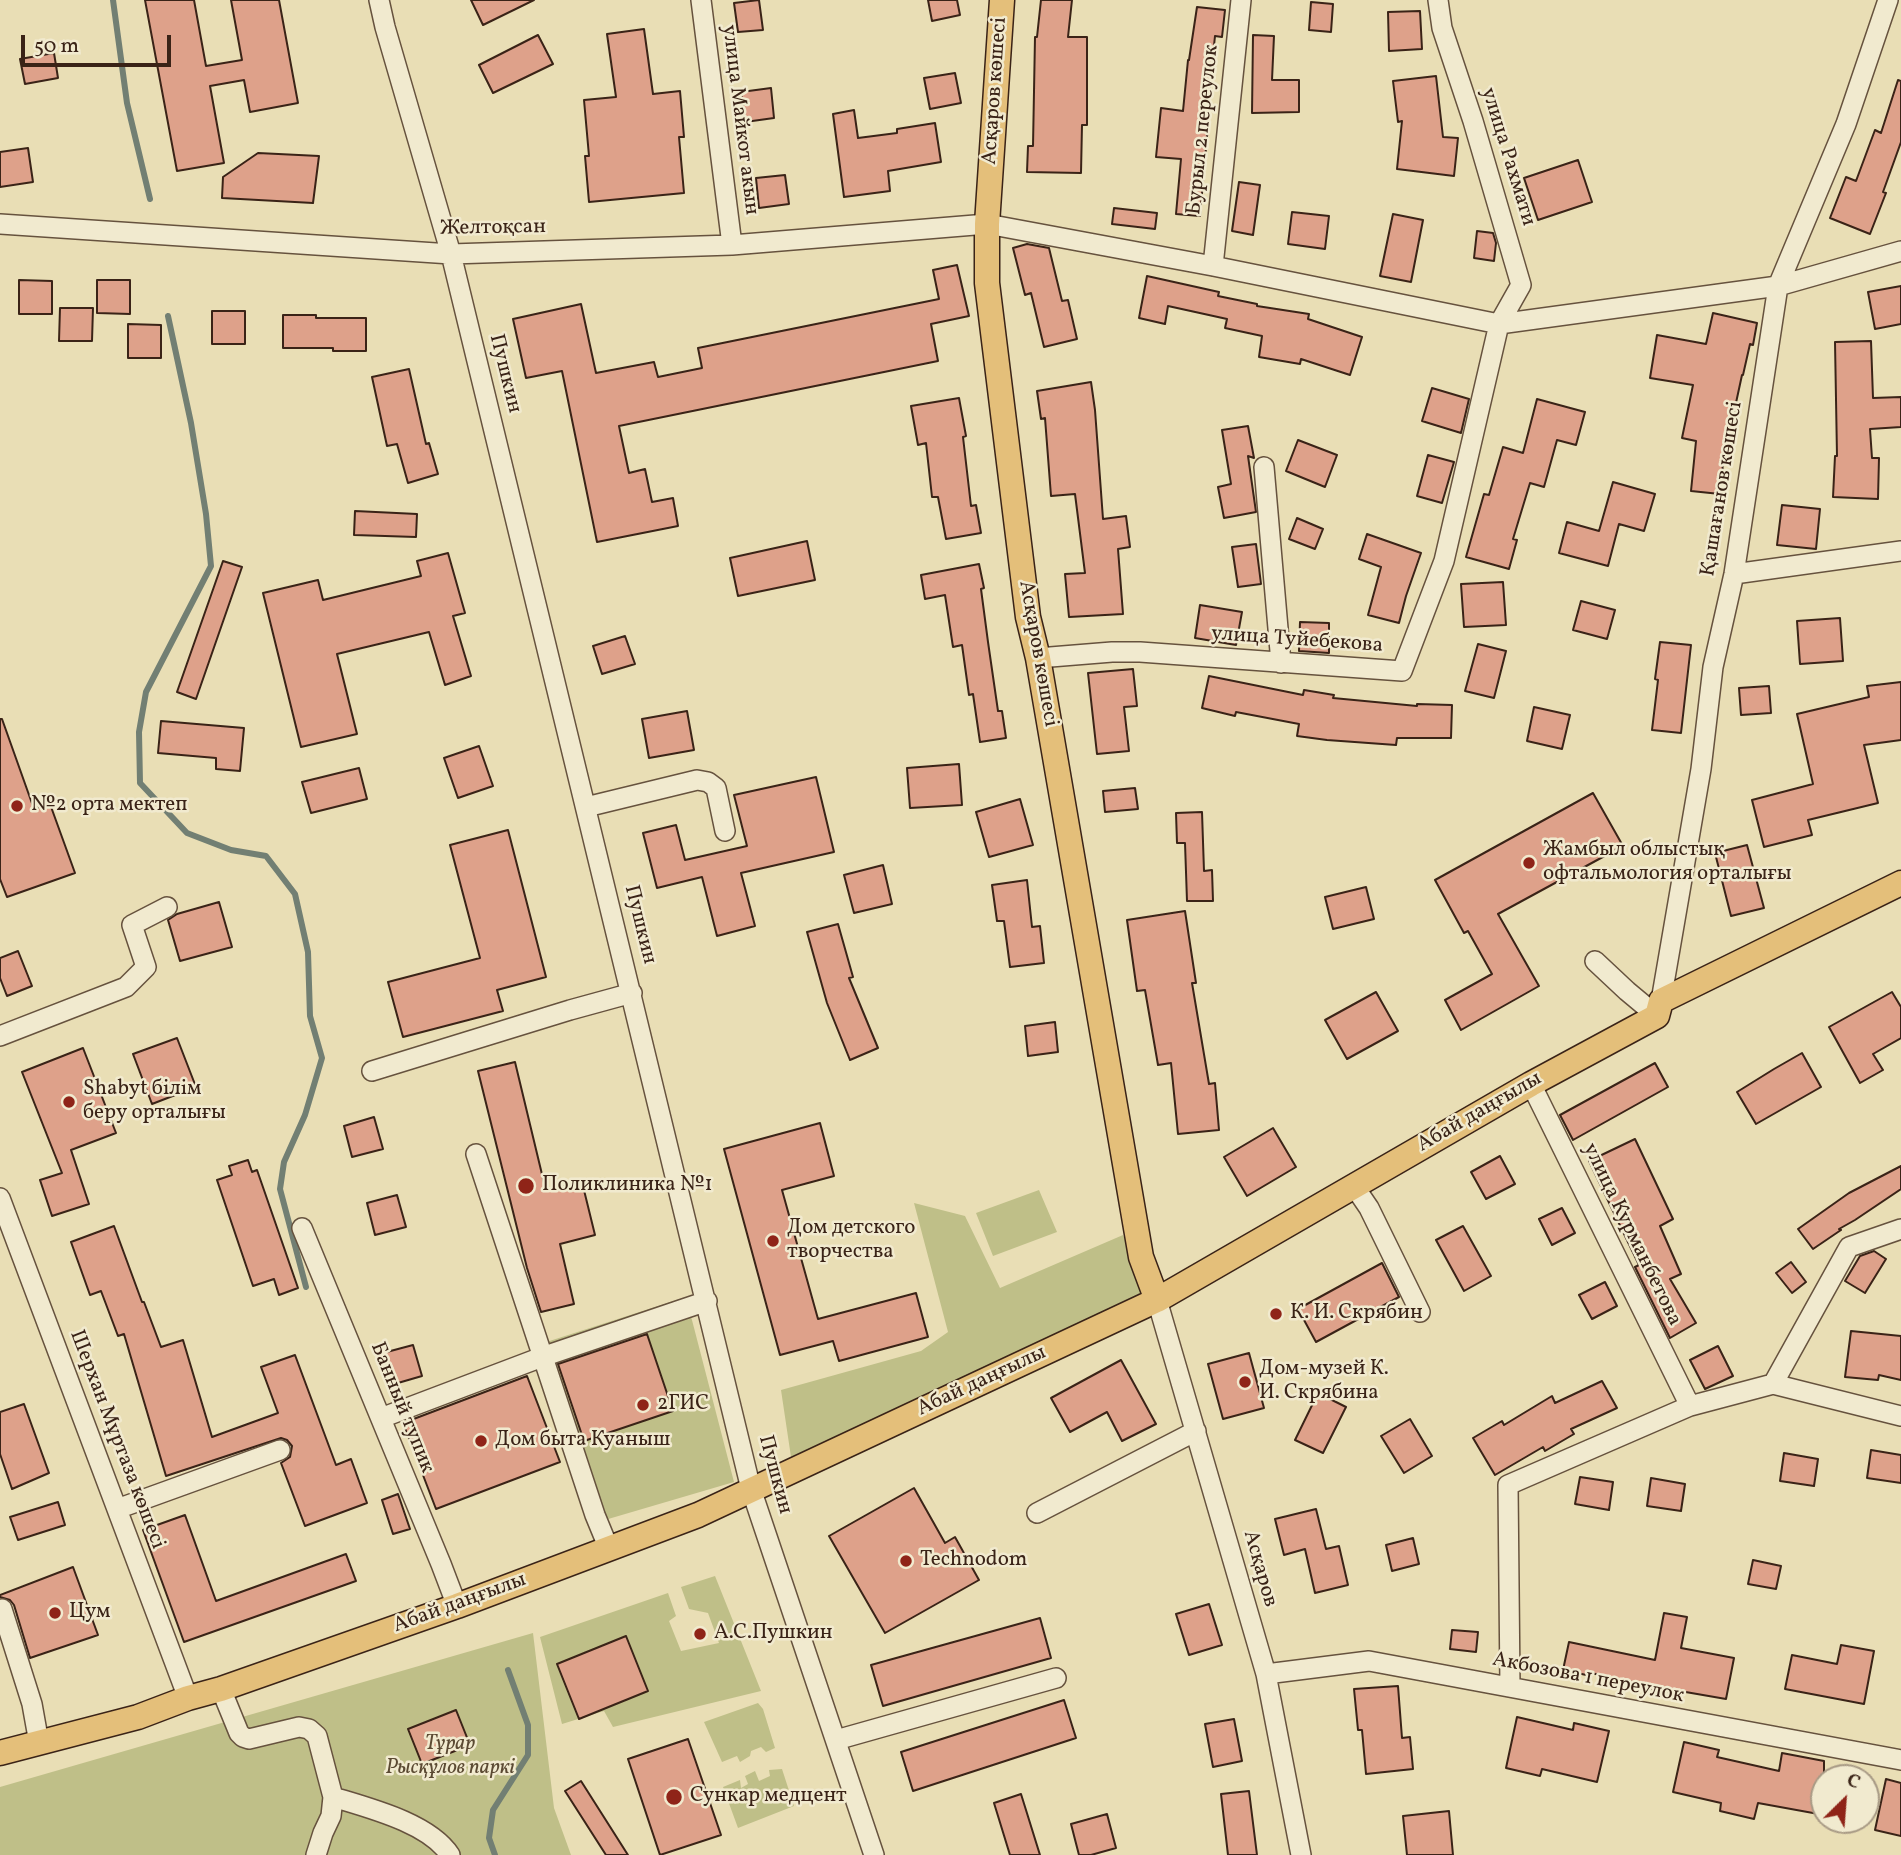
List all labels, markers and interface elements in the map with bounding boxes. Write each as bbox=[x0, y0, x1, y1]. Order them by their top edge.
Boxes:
street label: Асқаров көшесі bbox=[978, 16, 1014, 166]
scale bar bbox=[24, 21, 175, 65]
street label: улица Майкот акын bbox=[715, 23, 763, 217]
text: 50 m bbox=[34, 32, 79, 61]
street label: Бурыл 2 переулок bbox=[1183, 44, 1225, 216]
street label: улица Рахмати bbox=[1474, 85, 1540, 229]
street label: Желтоқсан bbox=[440, 215, 546, 243]
street label: Пушкин bbox=[482, 332, 526, 416]
street label: Қашағанов көшесі bbox=[1697, 400, 1749, 578]
street label: Асқаров көшесі bbox=[1012, 579, 1062, 729]
street label: улица Туйебекова bbox=[1210, 622, 1384, 660]
place label: №2 орта мектеп bbox=[31, 793, 187, 819]
marker: №2 орта мектеп bbox=[9, 798, 25, 814]
place label: Жамбыл облыстық офтальмология орталығы bbox=[1543, 838, 1791, 888]
marker: Жамбыл облыстық офтальмология орталығы bbox=[1521, 855, 1537, 871]
street label: Пушкин bbox=[617, 883, 661, 967]
street label: Абай даңғылы bbox=[1413, 1067, 1547, 1159]
place label: Shabyt білім беру орталығы bbox=[83, 1077, 226, 1127]
marker: Shabyt білім беру орталығы bbox=[61, 1094, 77, 1110]
street label: улица Курманбетова bbox=[1576, 1140, 1686, 1330]
place label: Поликлиника №1 bbox=[542, 1173, 713, 1199]
marker: Поликлиника №1 bbox=[516, 1176, 536, 1196]
place label: Дом детского творчества bbox=[787, 1216, 915, 1266]
marker: Дом детского творчества bbox=[765, 1233, 781, 1249]
place label: К. И. Скрябин bbox=[1290, 1301, 1423, 1327]
marker: К. И. Скрябин bbox=[1268, 1306, 1284, 1322]
street label: Шерхан Мұртаза көшесі bbox=[63, 1327, 169, 1553]
street label: Банный тупик bbox=[363, 1339, 439, 1477]
street label: Абай даңғылы bbox=[913, 1341, 1051, 1423]
place label: Дом-музей К. И. Скрябина bbox=[1259, 1357, 1389, 1407]
marker: Дом-музей К. И. Скрябина bbox=[1237, 1374, 1253, 1390]
place label: 2ГИС bbox=[657, 1392, 709, 1418]
marker: 2ГИС bbox=[635, 1397, 651, 1413]
place label: Дом быта Куаныш bbox=[495, 1428, 670, 1454]
marker: Дом быта Куаныш bbox=[473, 1433, 489, 1449]
street label: Пушкин bbox=[751, 1433, 797, 1517]
street label: Асқаров bbox=[1236, 1528, 1282, 1610]
place label: Technodom bbox=[920, 1548, 1027, 1574]
marker: Technodom bbox=[898, 1553, 914, 1569]
street label: Абай даңғылы bbox=[390, 1568, 530, 1640]
place label: Цум bbox=[69, 1600, 110, 1626]
marker: Цум bbox=[47, 1605, 63, 1621]
place label: А.С.Пушкин bbox=[714, 1621, 833, 1647]
marker: А.С.Пушкин bbox=[692, 1626, 708, 1642]
street label: Акбозова 1 переулок bbox=[1490, 1648, 1686, 1710]
park label: Тұрар Рысқұлов паркі bbox=[385, 1732, 515, 1782]
north arrow bbox=[1810, 1764, 1880, 1834]
text: С bbox=[1842, 1767, 1864, 1796]
place label: Сункар медцент bbox=[690, 1784, 847, 1810]
marker: Сункар медцент bbox=[664, 1787, 684, 1807]

